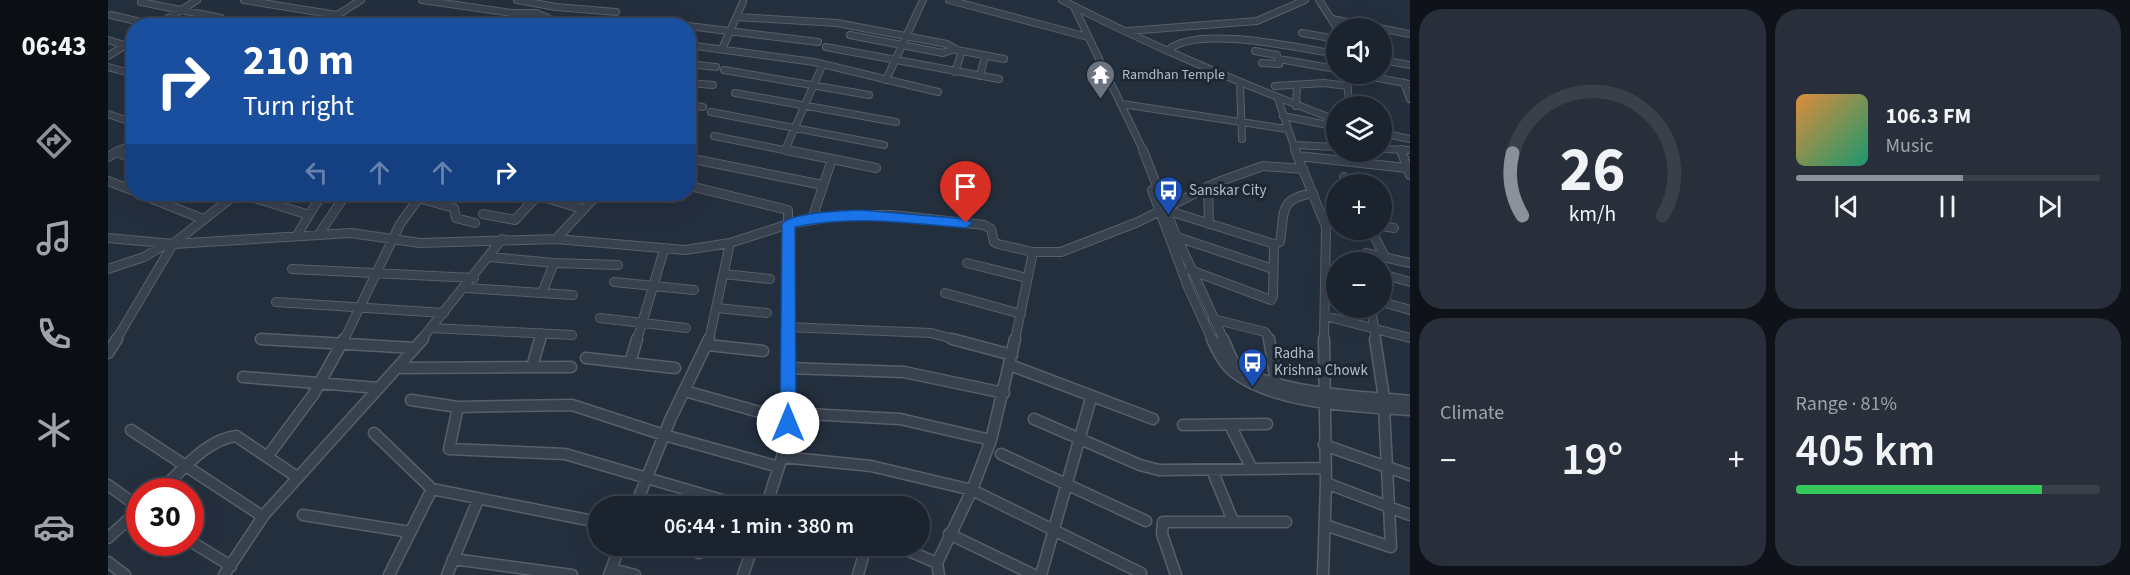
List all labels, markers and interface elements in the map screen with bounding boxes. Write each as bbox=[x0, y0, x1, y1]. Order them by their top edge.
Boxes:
map controls bbox=[1326, 18, 1392, 318]
button: sound bbox=[1326, 18, 1392, 84]
text: 06:43 bbox=[21, 27, 87, 66]
text: 210 m bbox=[243, 31, 354, 91]
icon: right bbox=[144, 42, 222, 120]
temple icon: Ramdhan Temple bbox=[1085, 58, 1117, 100]
place label: Ramdhan Temple bbox=[1122, 65, 1225, 85]
text: Turn right bbox=[243, 87, 354, 126]
button: layers bbox=[1326, 96, 1392, 162]
text: 106.3 FM bbox=[1886, 100, 1971, 132]
icon: directions bbox=[33, 120, 75, 162]
text: 26 bbox=[1559, 126, 1625, 215]
text: Music bbox=[1886, 132, 1933, 160]
icon: left bbox=[300, 156, 333, 189]
icon: ahead bbox=[363, 156, 396, 189]
icon: ahead bbox=[426, 156, 459, 189]
icon: right bbox=[489, 156, 522, 189]
pin bbox=[940, 161, 991, 223]
icon: arrive bbox=[949, 170, 982, 203]
bus stop icon: Sanskar City bbox=[1152, 174, 1184, 216]
button: + bbox=[1326, 174, 1392, 240]
place label: Sanskar City bbox=[1189, 180, 1266, 201]
icon: previous bbox=[1830, 190, 1863, 223]
icon: pause bbox=[1931, 190, 1964, 223]
icon: next bbox=[2033, 190, 2066, 223]
text: km/h bbox=[1568, 199, 1616, 230]
icon: music bbox=[33, 217, 75, 259]
button: − bbox=[1326, 252, 1392, 318]
icon: phone bbox=[33, 313, 75, 355]
place label: Radha Krishna Chowk bbox=[1274, 343, 1368, 381]
bus stop icon: Radha Krishna Chowk bbox=[1237, 346, 1269, 388]
text: Range · 81% bbox=[1796, 390, 1897, 418]
position arrow bbox=[756, 391, 820, 455]
text: Climate bbox=[1440, 399, 1504, 427]
icon: climate bbox=[33, 409, 75, 451]
text: 405 km bbox=[1796, 419, 1935, 483]
text: 19° bbox=[1561, 428, 1623, 492]
text: − bbox=[1440, 437, 1456, 484]
text: + bbox=[1728, 437, 1745, 484]
speed limit sign: 30 bbox=[126, 478, 204, 556]
icon: car bbox=[33, 506, 75, 548]
text: 06:44 · 1 min · 380 m bbox=[664, 510, 854, 542]

